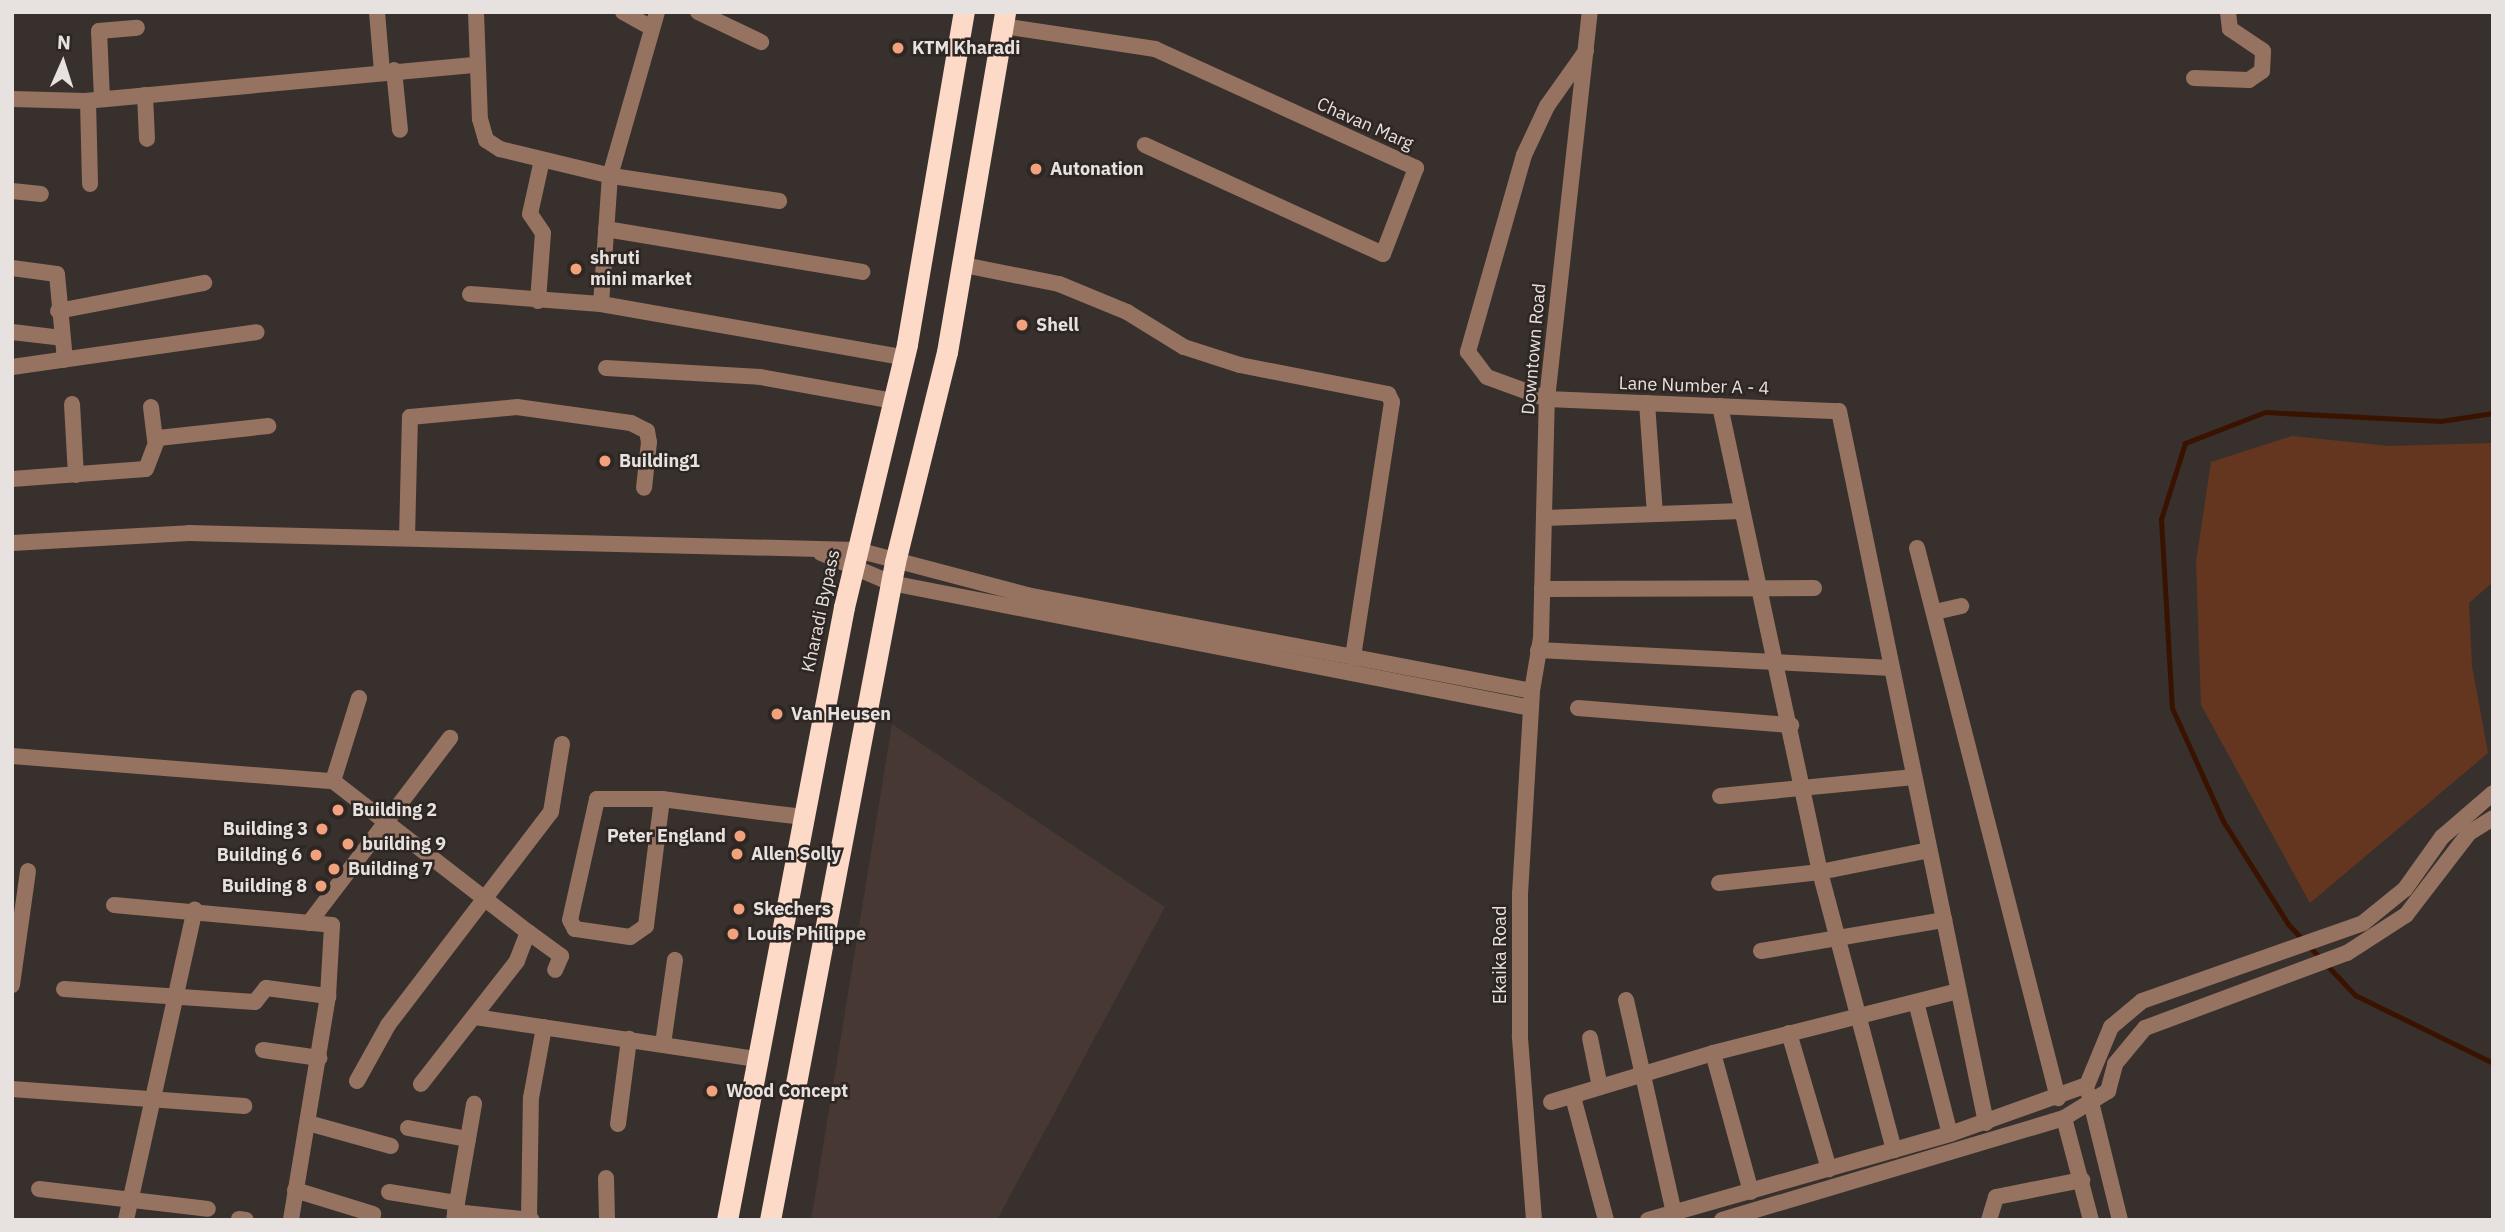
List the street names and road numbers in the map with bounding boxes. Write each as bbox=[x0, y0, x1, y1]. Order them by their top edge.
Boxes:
street label: Chavan Marg bbox=[1313, 93, 1417, 155]
street label: Downtown Road bbox=[1517, 282, 1551, 416]
street label: Lane Number A - 4 bbox=[1618, 373, 1770, 399]
street label: Kharadi Bypass bbox=[797, 548, 845, 674]
street label: Ekaika Road bbox=[1489, 906, 1511, 1004]

